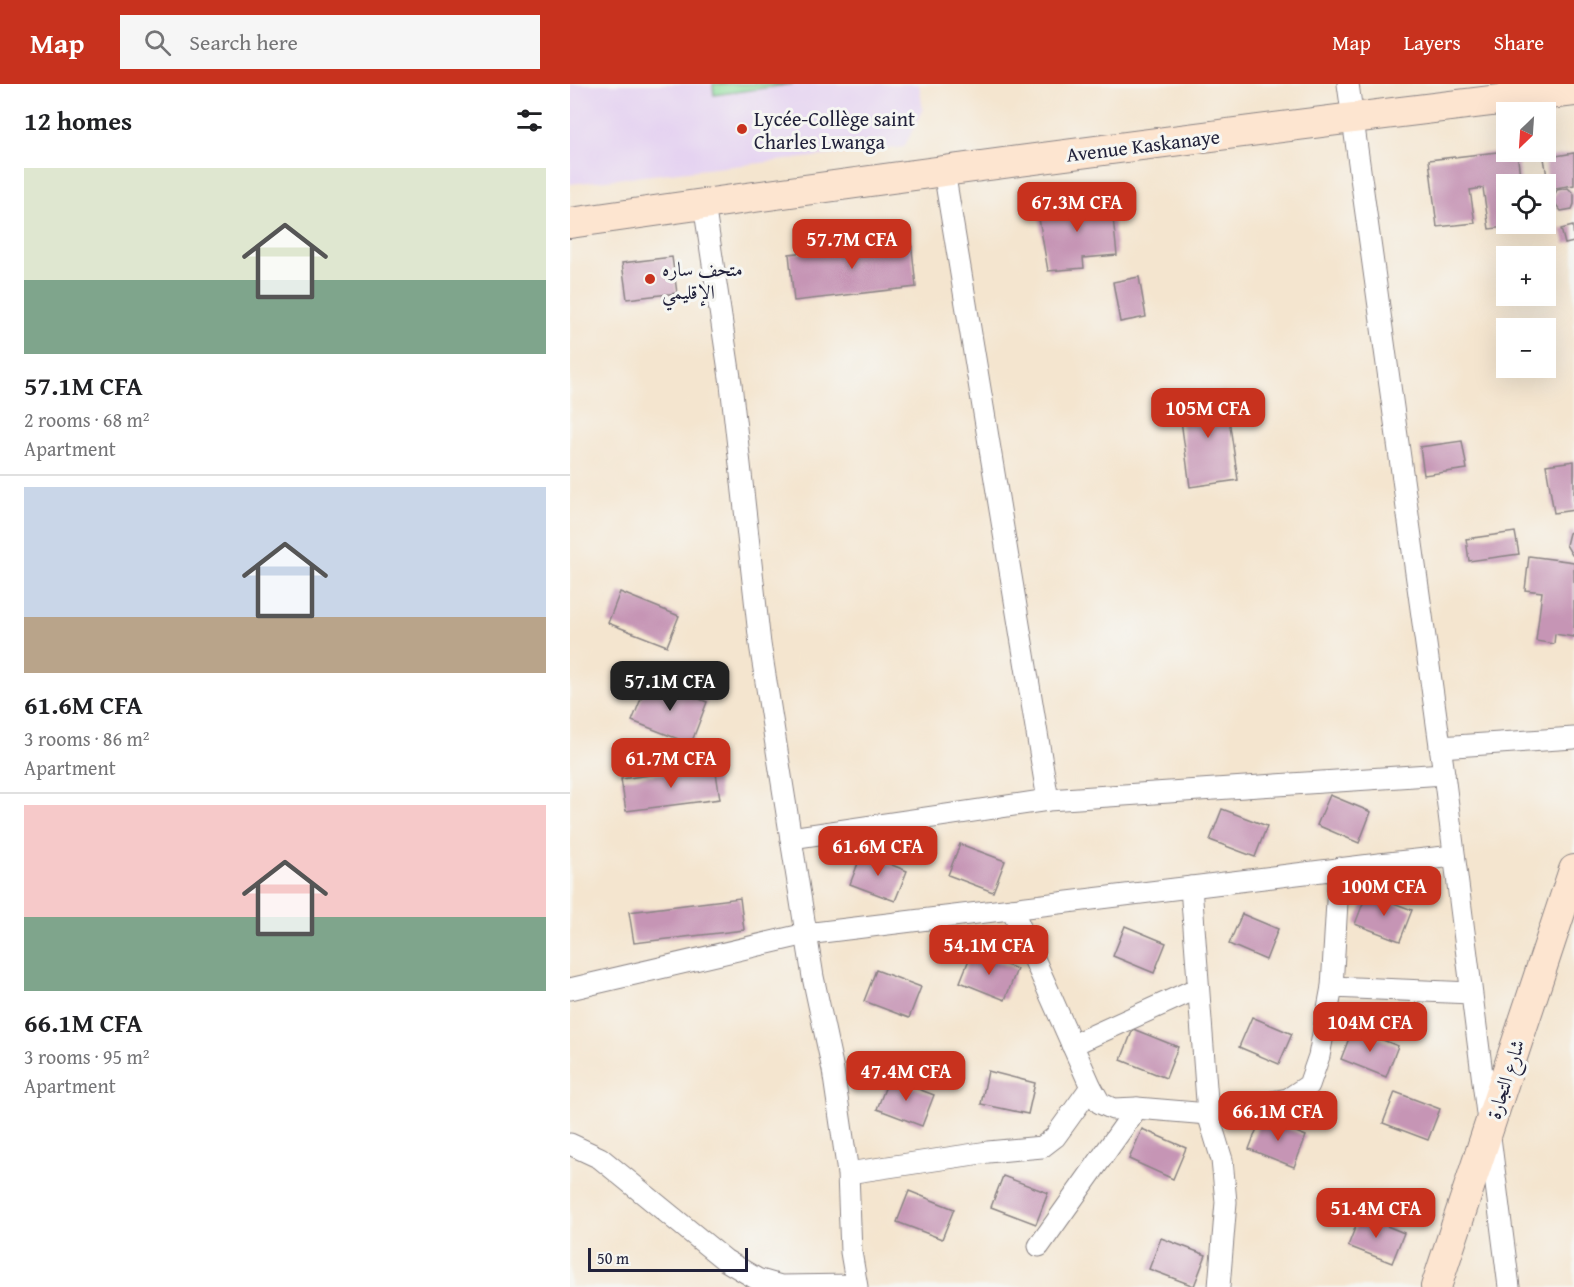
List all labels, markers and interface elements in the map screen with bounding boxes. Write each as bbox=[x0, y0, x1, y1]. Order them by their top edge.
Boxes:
search box bbox=[120, 15, 540, 69]
text: Map bbox=[30, 22, 84, 63]
icon: search bbox=[141, 26, 174, 59]
text: Search here bbox=[189, 26, 298, 58]
text: Map bbox=[1332, 27, 1371, 58]
text: Layers bbox=[1404, 27, 1461, 58]
text: Share bbox=[1494, 27, 1544, 58]
text: 12 homes bbox=[24, 101, 132, 140]
north arrow bbox=[1496, 102, 1556, 162]
map controls bbox=[1496, 102, 1556, 378]
icon: filters bbox=[513, 104, 546, 137]
place label: Lycée-Collège saint Charles Lwanga bbox=[754, 104, 915, 156]
street label: Avenue Kaskanaye bbox=[1065, 121, 1221, 169]
marker: Lycée-Collège saint Charles Lwanga bbox=[735, 122, 749, 136]
button: locate bbox=[1496, 174, 1556, 234]
pin: 67.3M CFA bbox=[1008, 182, 1146, 233]
text: 67.3M CFA bbox=[1031, 187, 1123, 216]
icon: home bbox=[231, 207, 339, 315]
pin: 57.7M CFA bbox=[783, 219, 921, 270]
text: 57.7M CFA bbox=[806, 224, 898, 253]
button: + bbox=[1496, 246, 1556, 306]
place label: متحف ساره الإقليمي bbox=[662, 254, 743, 311]
marker: متحف ساره الإقليمي bbox=[643, 272, 657, 286]
button: − bbox=[1496, 318, 1556, 378]
text: 57.1M CFA bbox=[24, 366, 143, 405]
pin: 105M CFA bbox=[1146, 388, 1270, 439]
text: 105M CFA bbox=[1165, 393, 1251, 422]
text: 2 rooms · 68 m² bbox=[24, 405, 150, 434]
text: Apartment bbox=[24, 434, 116, 463]
icon: home bbox=[231, 526, 339, 634]
pin: 57.1M CFA bbox=[601, 661, 739, 712]
text: 57.1M CFA bbox=[624, 666, 716, 695]
text: 61.6M CFA bbox=[24, 685, 143, 724]
text: 3 rooms · 86 m² bbox=[24, 724, 150, 753]
pin: 61.7M CFA bbox=[602, 738, 740, 789]
text: 61.7M CFA bbox=[625, 743, 717, 772]
text: Apartment bbox=[24, 753, 116, 782]
pin: 61.6M CFA bbox=[809, 826, 947, 877]
text: 61.6M CFA bbox=[832, 831, 924, 860]
icon: home bbox=[231, 844, 339, 952]
pin: 100M CFA bbox=[1322, 866, 1446, 917]
text: 100M CFA bbox=[1341, 871, 1427, 900]
pin: 54.1M CFA bbox=[920, 925, 1058, 976]
text: 54.1M CFA bbox=[943, 930, 1035, 959]
pin: 104M CFA bbox=[1308, 1002, 1432, 1053]
text: 66.1M CFA bbox=[24, 1003, 143, 1042]
text: 104M CFA bbox=[1327, 1007, 1413, 1036]
street label: شارع التجارة bbox=[1478, 1035, 1535, 1124]
text: 3 rooms · 95 m² bbox=[24, 1042, 150, 1071]
pin: 47.4M CFA bbox=[837, 1051, 975, 1102]
text: 47.4M CFA bbox=[860, 1056, 952, 1085]
text: Apartment bbox=[24, 1071, 116, 1100]
pin: 66.1M CFA bbox=[1209, 1091, 1347, 1142]
text: 66.1M CFA bbox=[1232, 1096, 1324, 1125]
pin: 51.4M CFA bbox=[1307, 1188, 1445, 1239]
text: 51.4M CFA bbox=[1330, 1193, 1422, 1222]
scale bar bbox=[588, 1245, 748, 1272]
text: 50 m bbox=[597, 1246, 629, 1270]

